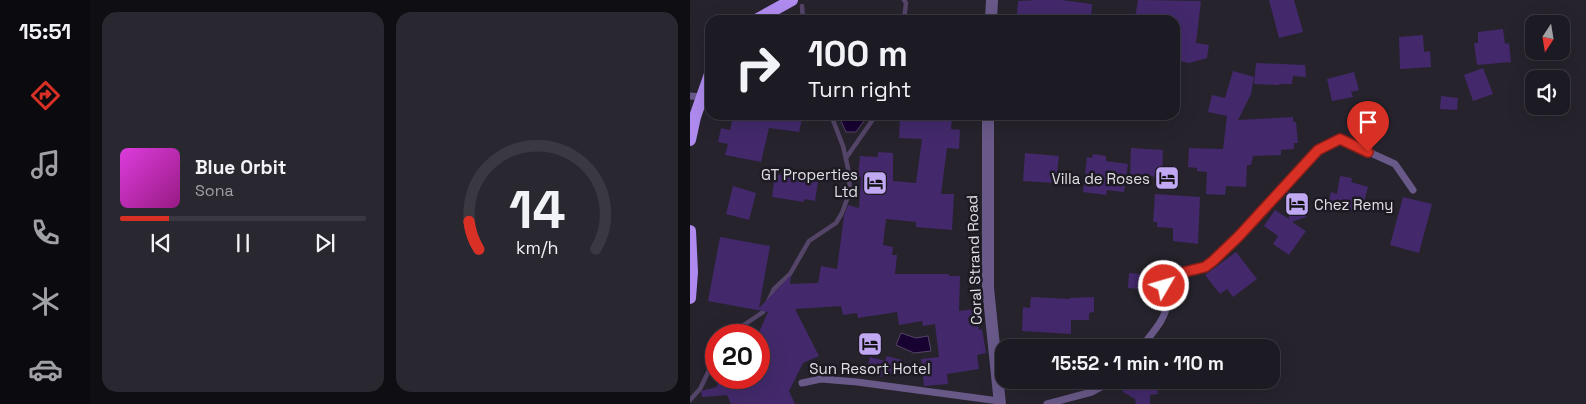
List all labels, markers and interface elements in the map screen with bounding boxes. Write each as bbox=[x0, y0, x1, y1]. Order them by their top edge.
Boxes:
north arrow bbox=[1525, 15, 1570, 60]
map controls bbox=[1525, 15, 1570, 115]
text: 15:51 bbox=[19, 17, 71, 45]
text: 100 m bbox=[808, 32, 908, 76]
icon: right bbox=[725, 35, 790, 100]
button: sound bbox=[1525, 70, 1570, 115]
text: Turn right bbox=[808, 75, 911, 103]
icon: directions bbox=[28, 78, 63, 113]
pin bbox=[1347, 101, 1389, 152]
icon: arrive bbox=[1354, 108, 1382, 136]
icon: music bbox=[28, 147, 63, 182]
text: Blue Orbit bbox=[195, 155, 286, 180]
place label: GT Properties Ltd bbox=[761, 165, 858, 201]
hotel icon: Villa de Roses bbox=[1154, 165, 1180, 191]
place label: Villa de Roses bbox=[1051, 169, 1150, 188]
hotel icon: GT Properties Ltd bbox=[862, 170, 888, 196]
text: 14 bbox=[509, 177, 565, 243]
text: Sona bbox=[195, 180, 234, 201]
hotel icon: Chez Remy bbox=[1284, 191, 1310, 217]
street label: Coral Strand Road bbox=[962, 195, 986, 325]
place label: Chez Remy bbox=[1314, 195, 1393, 214]
icon: phone bbox=[28, 215, 63, 250]
icon: previous bbox=[147, 229, 175, 257]
icon: pause bbox=[229, 229, 257, 257]
icon: next bbox=[311, 229, 339, 257]
text: km/h bbox=[516, 236, 558, 259]
position arrow bbox=[1137, 259, 1189, 311]
icon: climate bbox=[28, 284, 63, 319]
speed limit sign: 20 bbox=[705, 324, 770, 389]
hotel icon: Sun Resort Hotel bbox=[857, 331, 883, 357]
text: 15:52 · 1 min · 110 m bbox=[1051, 351, 1224, 376]
icon: car bbox=[28, 352, 63, 387]
place label: Sun Resort Hotel bbox=[809, 359, 931, 378]

